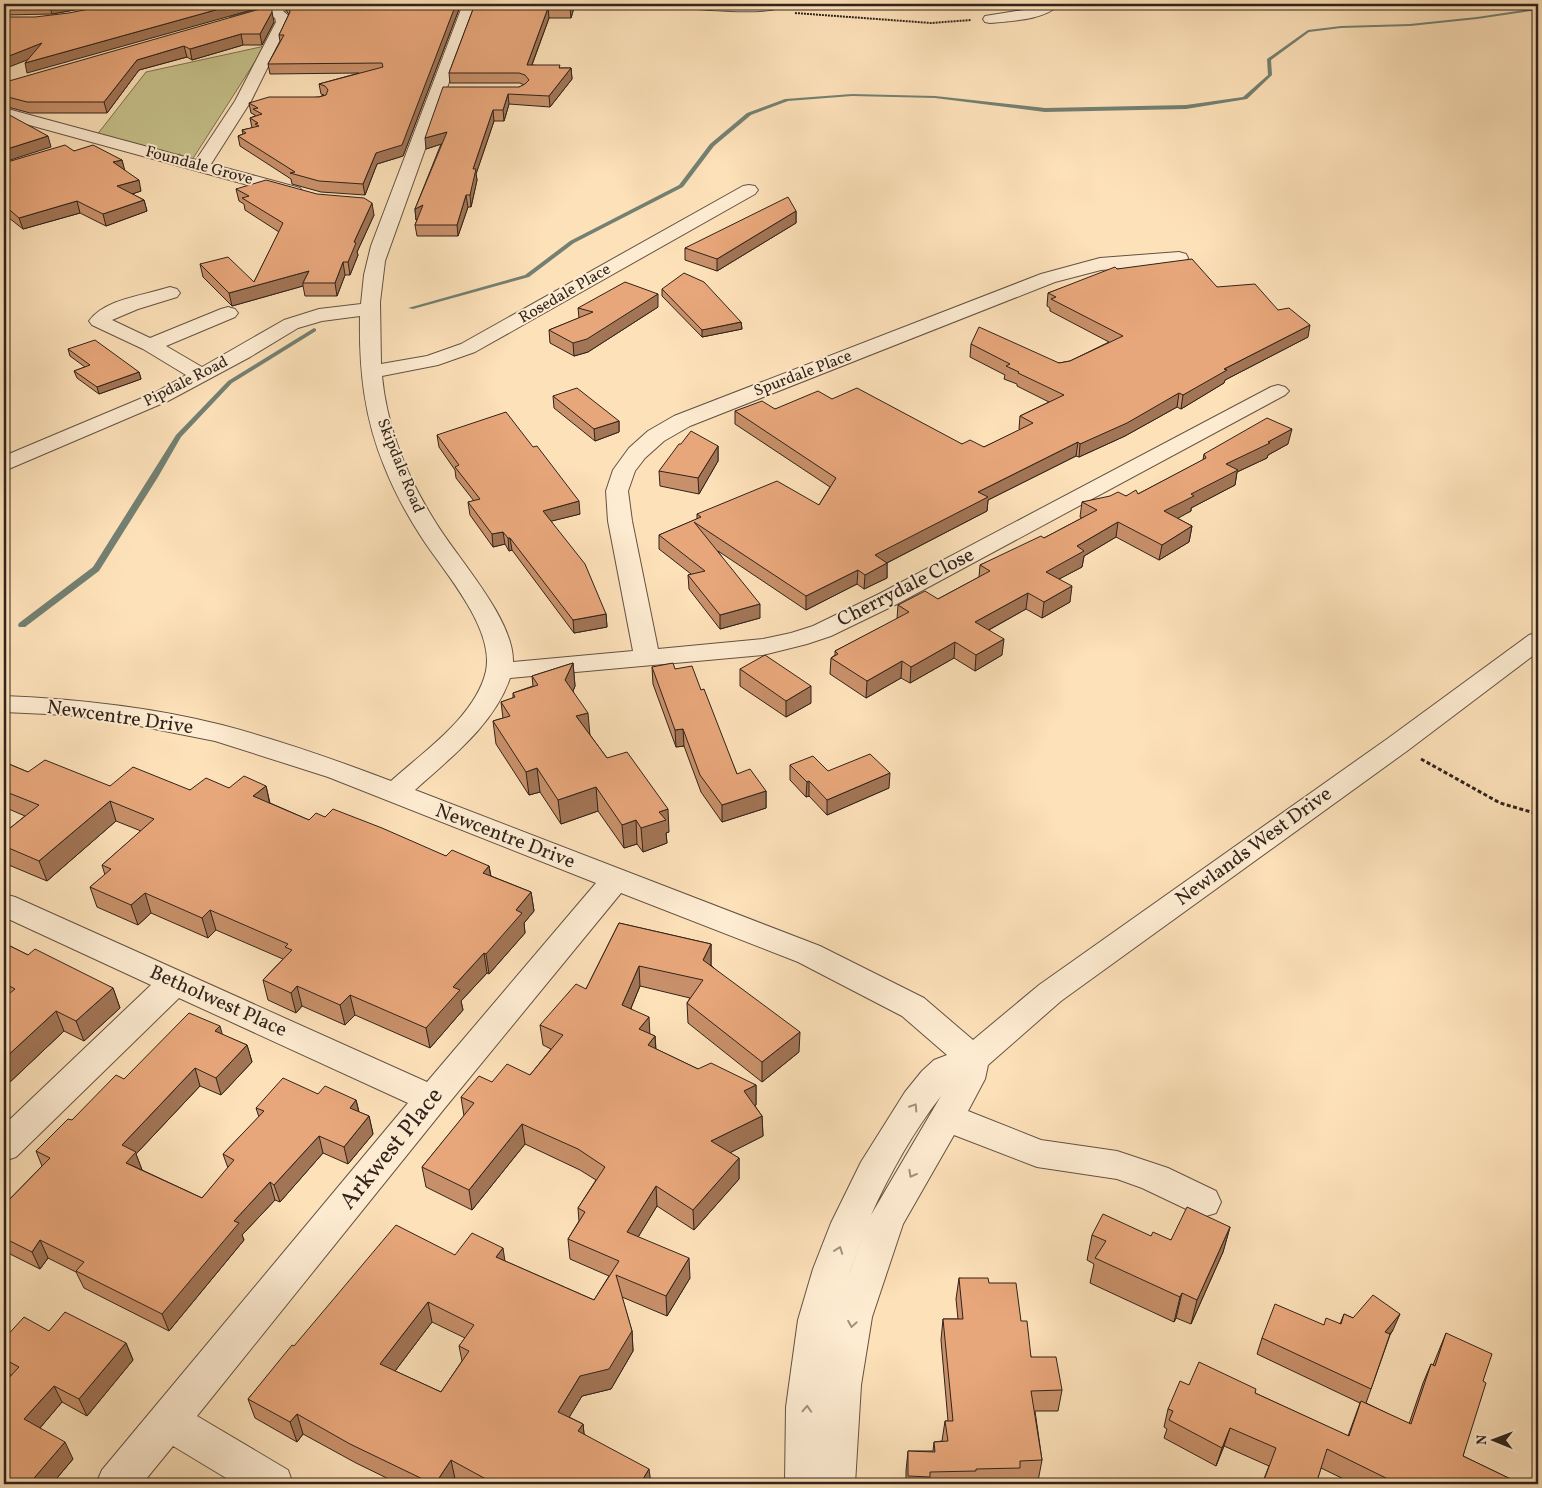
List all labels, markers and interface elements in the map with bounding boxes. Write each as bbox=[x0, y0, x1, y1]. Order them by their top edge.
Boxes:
street label: Foundale Grove bbox=[143, 141, 255, 191]
street label: Rosedale Place bbox=[515, 259, 615, 329]
street label: Spurdale Place bbox=[751, 345, 855, 403]
street label: Pipdale Road bbox=[140, 351, 232, 413]
street label: Skipdale Road bbox=[371, 415, 429, 517]
street label: Cherrydale Close bbox=[833, 541, 979, 635]
street label: Newcentre Drive bbox=[45, 694, 195, 742]
street label: Newlands West Drive bbox=[1170, 781, 1338, 913]
street label: Newcentre Drive bbox=[431, 798, 579, 876]
street label: Betholwest Place bbox=[145, 959, 291, 1045]
street label: Arkwest Place bbox=[332, 1081, 452, 1217]
one-way arrow bbox=[908, 1103, 917, 1113]
one-way arrow bbox=[908, 1169, 918, 1178]
one-way arrow bbox=[833, 1247, 843, 1255]
one-way arrow bbox=[847, 1320, 857, 1329]
one-way arrow bbox=[801, 1405, 812, 1413]
north arrow bbox=[1470, 1416, 1520, 1466]
text: N bbox=[1473, 1435, 1492, 1445]

